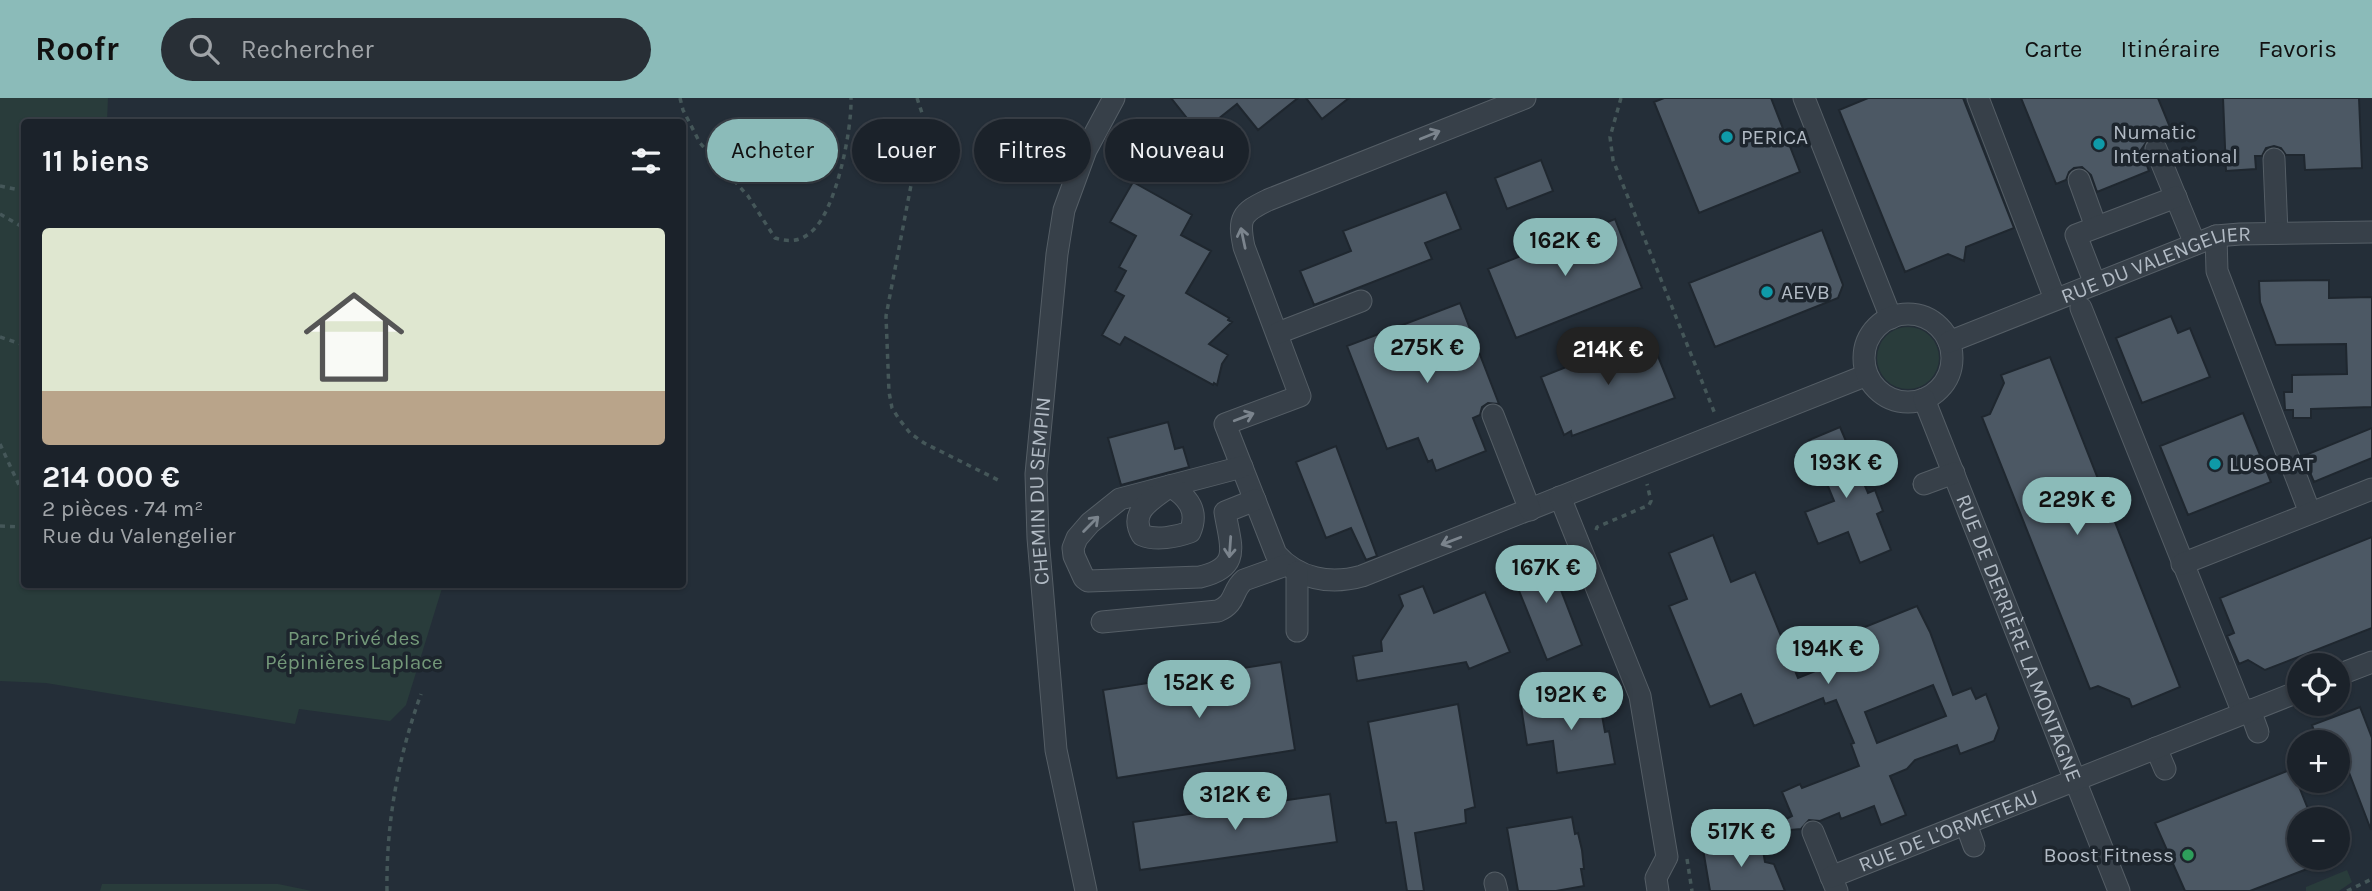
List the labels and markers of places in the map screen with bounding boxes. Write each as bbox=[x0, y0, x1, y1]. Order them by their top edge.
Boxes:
place label: Numatic International bbox=[2113, 120, 2238, 168]
place label: PERICA bbox=[1741, 125, 1808, 149]
marker: PERICA bbox=[1719, 129, 1735, 145]
marker: Numatic International bbox=[2091, 136, 2107, 152]
pin: 162K € bbox=[1508, 218, 1622, 278]
place label: AEVB bbox=[1781, 280, 1830, 304]
marker: AEVB bbox=[1759, 284, 1775, 300]
pin: 275K € bbox=[1370, 326, 1484, 385]
pin: 214K € bbox=[1551, 328, 1665, 387]
pin: 193K € bbox=[1789, 440, 1903, 500]
place label: LUSOBAT bbox=[2229, 452, 2314, 476]
marker: LUSOBAT bbox=[2207, 456, 2223, 472]
pin: 229K € bbox=[2020, 478, 2134, 537]
pin: 167K € bbox=[1489, 546, 1603, 605]
pin: 194K € bbox=[1771, 626, 1885, 686]
pin: 152K € bbox=[1142, 660, 1256, 720]
pin: 192K € bbox=[1514, 672, 1628, 732]
pin: 312K € bbox=[1178, 772, 1292, 832]
pin: 517K € bbox=[1684, 810, 1798, 869]
place label: Boost Fitness bbox=[2043, 843, 2174, 867]
marker: Boost Fitness bbox=[2180, 847, 2196, 863]

